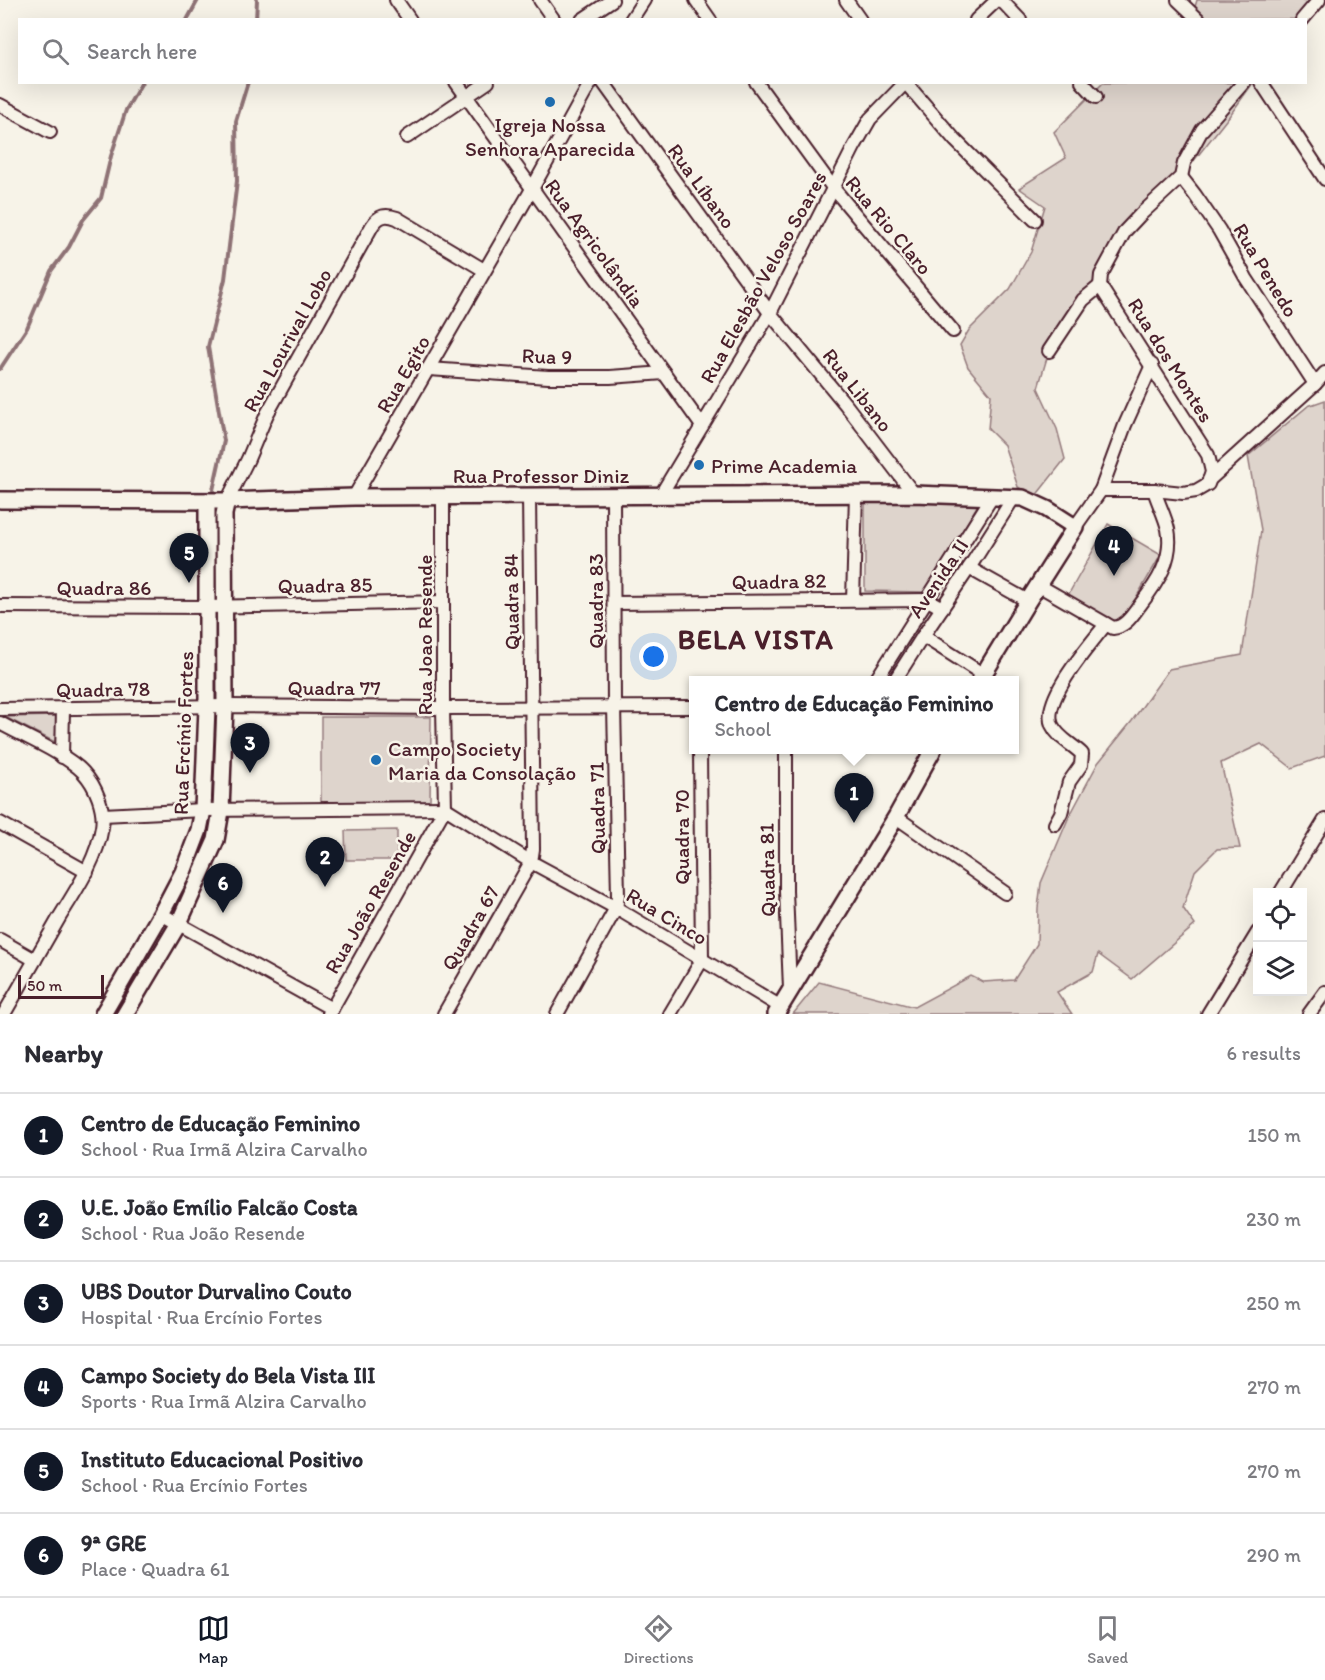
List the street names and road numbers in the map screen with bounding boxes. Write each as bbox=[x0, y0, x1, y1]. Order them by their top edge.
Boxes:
street label: Rua Líbano bbox=[663, 139, 741, 233]
street label: Rua Elesbão Veloso Soares bbox=[694, 167, 832, 387]
street label: Rua Rio Claro bbox=[840, 170, 938, 280]
street label: Rua Agricolândia bbox=[540, 174, 650, 312]
street label: Rua Penedo bbox=[1228, 218, 1304, 322]
street label: Rua Lourival Lobo bbox=[237, 264, 337, 416]
street label: Rua dos Montes bbox=[1123, 293, 1219, 427]
street label: Rua Egito bbox=[371, 331, 435, 417]
street label: Rua 9 bbox=[521, 343, 573, 369]
street label: Rua Libano bbox=[818, 343, 898, 437]
street label: Rua Professor Diniz bbox=[453, 463, 630, 488]
street label: Avenida II bbox=[903, 534, 973, 622]
street label: Quadra 84 bbox=[498, 553, 524, 650]
street label: Quadra 83 bbox=[583, 553, 608, 649]
street label: Rua Joao Resende bbox=[412, 554, 437, 716]
street label: Quadra 82 bbox=[731, 568, 827, 594]
street label: Quadra 85 bbox=[277, 572, 373, 598]
street label: Quadra 86 bbox=[57, 575, 151, 600]
street label: Rua Ercínio Fortes bbox=[168, 651, 198, 815]
street label: Quadra 77 bbox=[287, 675, 381, 700]
street label: Quadra 78 bbox=[56, 676, 150, 702]
street label: Quadra 71 bbox=[584, 761, 610, 854]
street label: Quadra 70 bbox=[669, 789, 694, 885]
street label: Quadra 81 bbox=[754, 823, 780, 917]
street label: Rua João Resende bbox=[319, 826, 421, 978]
street label: Quadra 67 bbox=[436, 881, 504, 975]
street label: Rua Cinco bbox=[622, 882, 712, 950]

